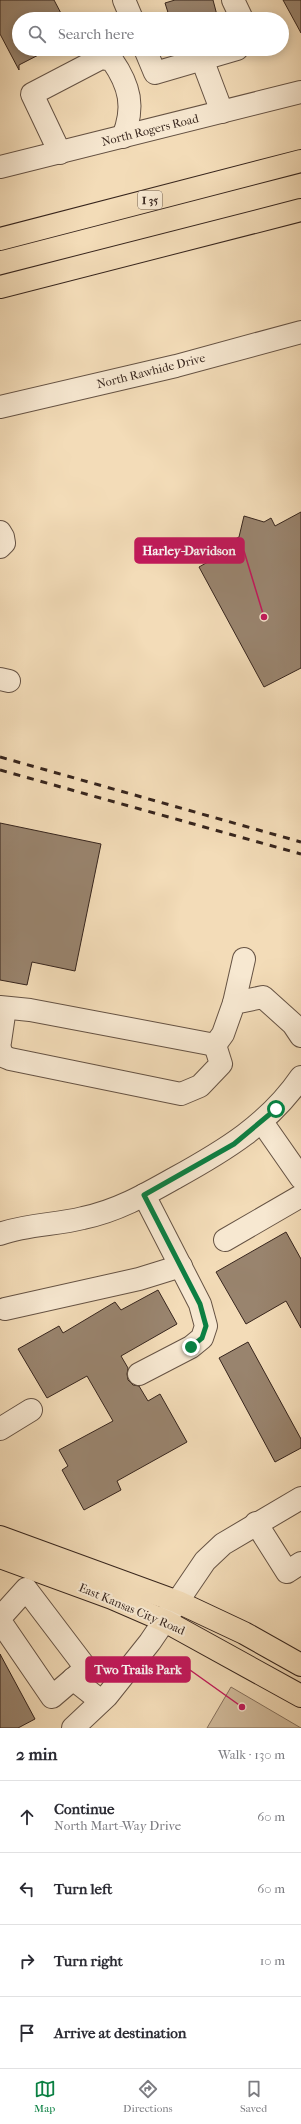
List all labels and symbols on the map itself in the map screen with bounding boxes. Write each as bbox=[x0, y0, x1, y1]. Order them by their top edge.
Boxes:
street label: North Rogers Road bbox=[100, 111, 200, 149]
road number: I 35 bbox=[138, 191, 162, 209]
street label: North Rawhide Drive bbox=[95, 351, 207, 391]
callout: Harley-Davidson bbox=[135, 538, 244, 563]
text: Harley-Davidson bbox=[142, 543, 236, 559]
route start bbox=[267, 1100, 285, 1118]
route end bbox=[182, 1338, 200, 1356]
street label: East Kansas City Road bbox=[77, 1580, 188, 1638]
callout: Two Trails Park bbox=[86, 1657, 190, 1682]
text: Two Trails Park bbox=[93, 1662, 183, 1677]

